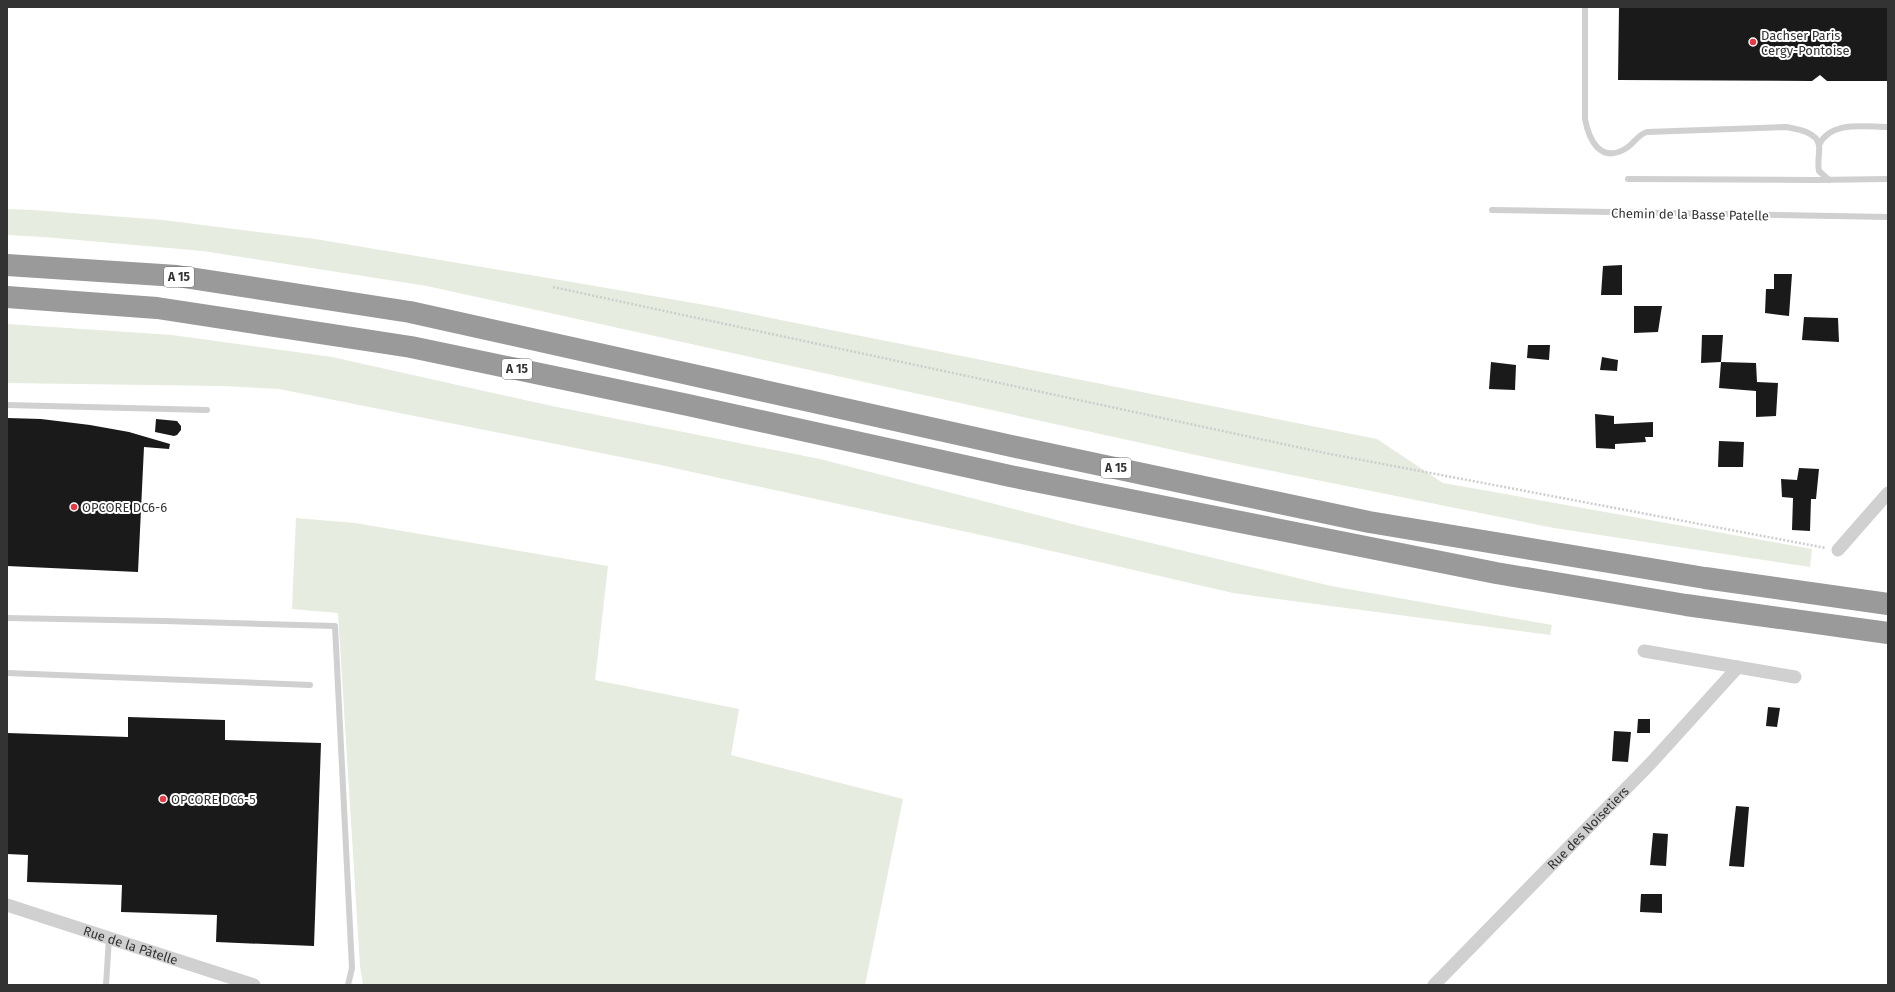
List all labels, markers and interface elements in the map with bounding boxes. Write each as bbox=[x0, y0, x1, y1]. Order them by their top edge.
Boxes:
place label: Dachser Paris Cergy-Pontoise bbox=[1761, 28, 1849, 58]
marker: Dachser Paris Cergy-Pontoise bbox=[1748, 37, 1758, 47]
street label: Chemin de la Basse Patelle bbox=[1611, 206, 1769, 223]
road number: A 15 bbox=[164, 267, 194, 287]
road number: A 15 bbox=[502, 359, 532, 379]
road number: A 15 bbox=[1101, 458, 1131, 478]
place label: OPCORE DC6-6 bbox=[82, 500, 167, 515]
marker: OPCORE DC6-6 bbox=[69, 502, 79, 512]
street label: Rue des Noisetiers bbox=[1544, 783, 1632, 873]
place label: OPCORE DC6-5 bbox=[171, 792, 256, 807]
marker: OPCORE DC6-5 bbox=[158, 794, 168, 804]
street label: Rue de la Pâtelle bbox=[81, 923, 180, 968]

